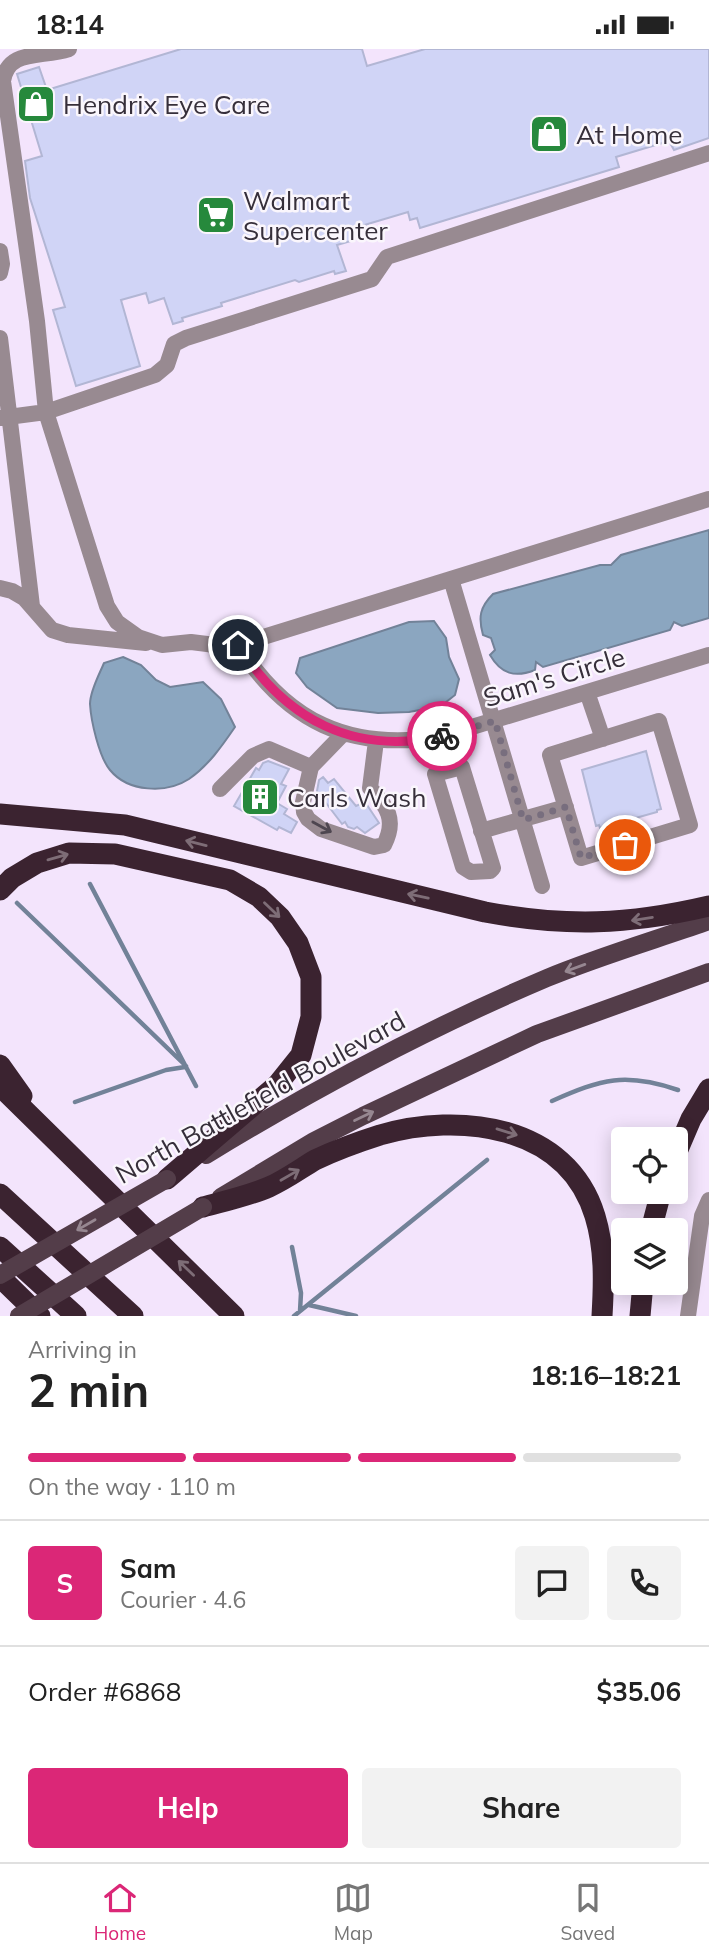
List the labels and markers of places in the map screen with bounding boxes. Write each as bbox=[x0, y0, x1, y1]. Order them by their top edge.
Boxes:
shop icon: Hendrix Eye Care bbox=[15, 83, 57, 125]
place label: Hendrix Eye Care bbox=[63, 88, 270, 121]
shop icon: At Home bbox=[528, 113, 570, 155]
place label: At Home bbox=[576, 118, 682, 151]
place label: Walmart Supercenter bbox=[243, 184, 388, 247]
supermarket icon: Walmart Supercenter bbox=[195, 194, 237, 236]
pin bbox=[208, 615, 268, 675]
building icon: Carls Wash bbox=[239, 776, 281, 818]
place label: Carls Wash bbox=[287, 781, 426, 814]
pin bbox=[595, 815, 655, 875]

